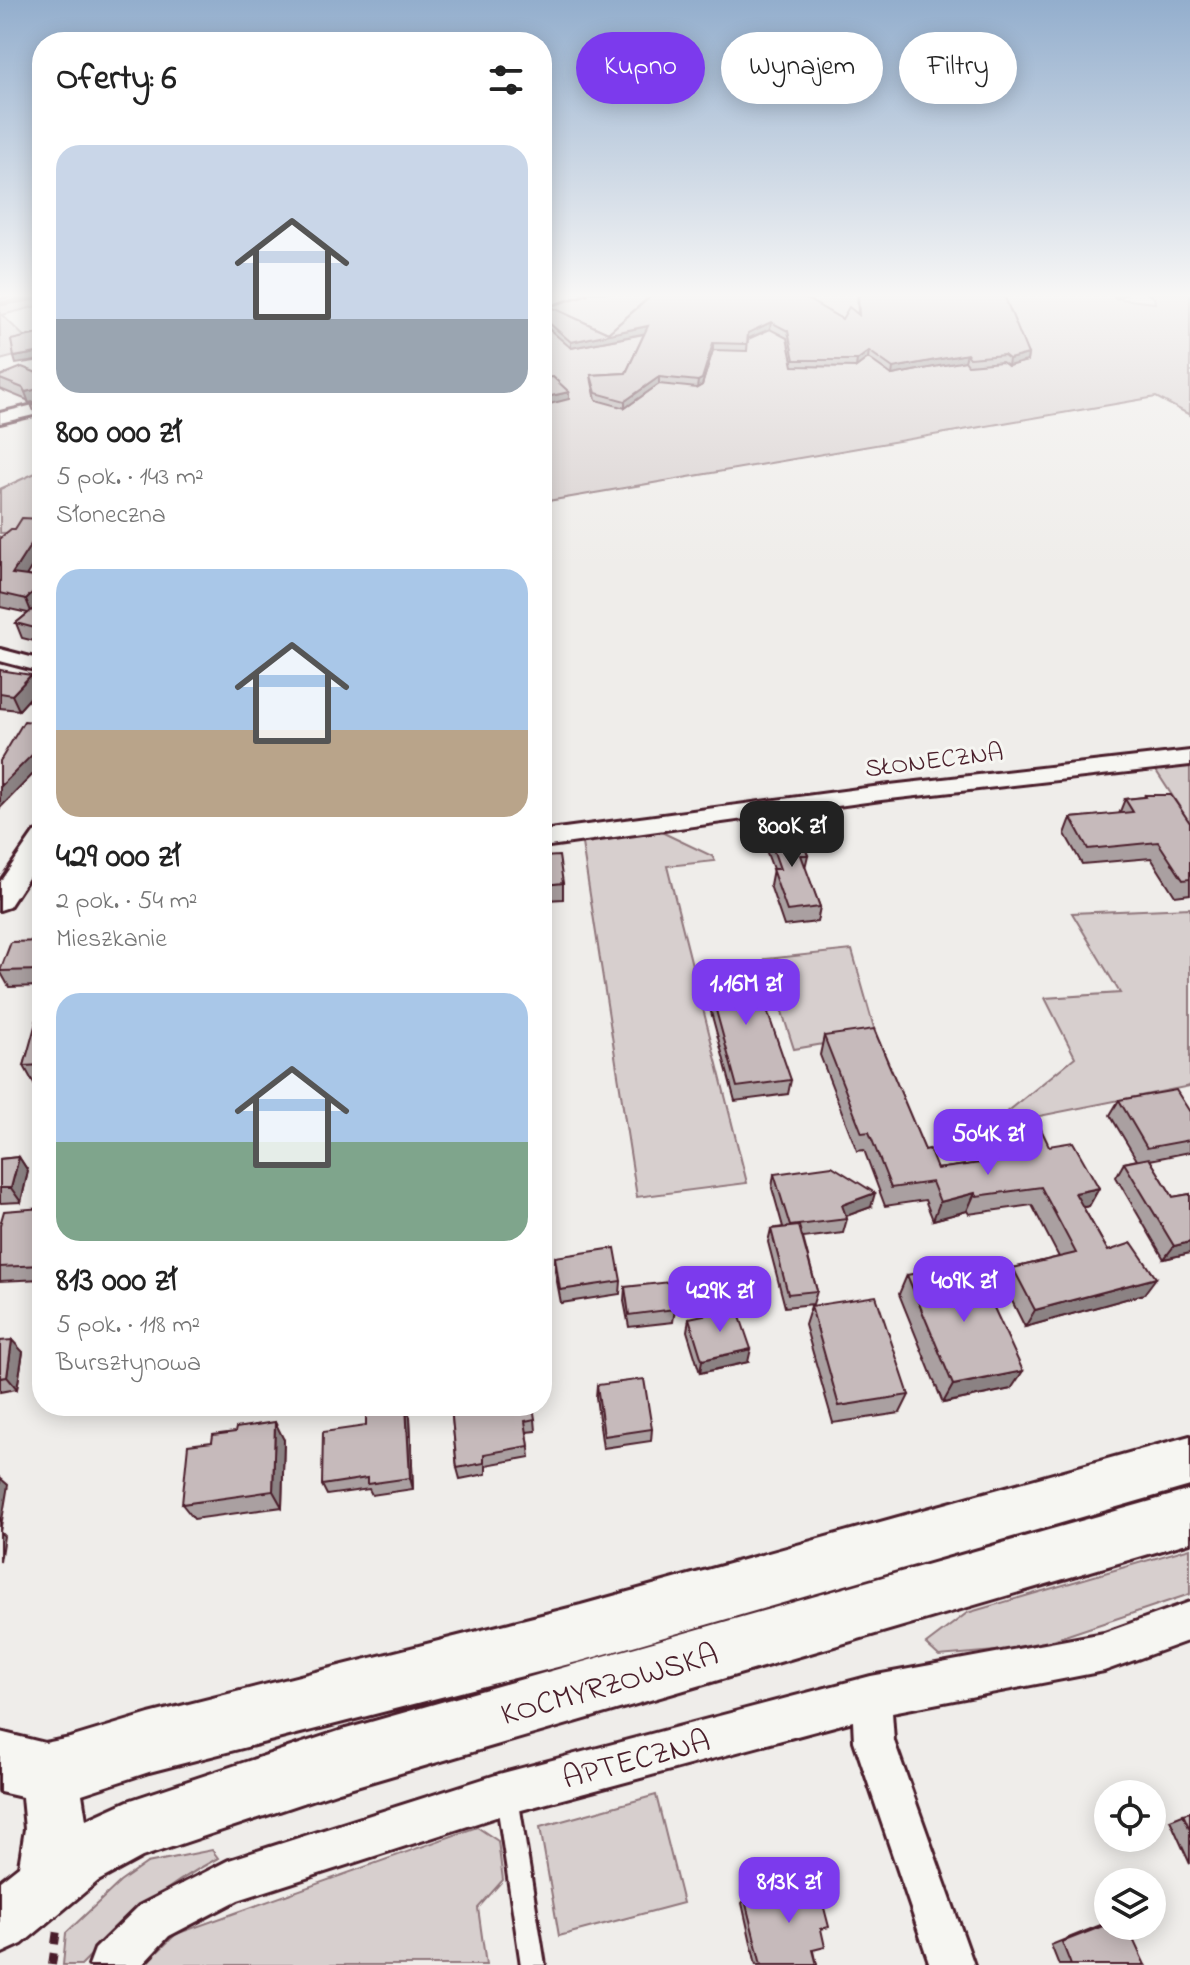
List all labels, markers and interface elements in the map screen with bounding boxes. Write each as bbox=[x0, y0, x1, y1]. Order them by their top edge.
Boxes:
chip: Kupno bbox=[576, 32, 705, 104]
chip: Wynajem bbox=[721, 32, 883, 104]
chip: Filtry bbox=[899, 32, 1017, 104]
text: Oferty: 6 bbox=[56, 55, 177, 105]
icon: filters bbox=[484, 58, 528, 102]
icon: home bbox=[220, 197, 364, 341]
text: 800 000 zł bbox=[56, 409, 181, 459]
text: 5 pok. · 143 m² bbox=[56, 459, 204, 497]
text: Słoneczna bbox=[56, 497, 166, 535]
icon: home bbox=[220, 621, 364, 765]
street label: SŁONECZNA bbox=[863, 735, 1006, 789]
pin: 800K zł bbox=[718, 801, 866, 869]
text: 800K zł bbox=[758, 808, 826, 846]
text: 429 000 zł bbox=[56, 833, 180, 883]
text: 2 pok. · 54 m² bbox=[56, 883, 198, 921]
text: Mieszkanie bbox=[56, 921, 167, 959]
pin: 1.16M zł bbox=[663, 959, 829, 1027]
text: 1.16M zł bbox=[710, 966, 782, 1004]
icon: home bbox=[220, 1045, 364, 1189]
pin: 504K zł bbox=[914, 1109, 1062, 1177]
text: 504K zł bbox=[952, 1116, 1024, 1154]
pin: 409K zł bbox=[890, 1256, 1038, 1324]
text: 813 000 zł bbox=[56, 1257, 177, 1307]
text: 409K zł bbox=[931, 1263, 997, 1301]
pin: 429K zł bbox=[646, 1266, 794, 1334]
text: 429K zł bbox=[686, 1273, 754, 1311]
text: 5 pok. · 118 m² bbox=[56, 1307, 200, 1345]
text: Bursztynowa bbox=[56, 1345, 201, 1383]
street label: KOCMYRZOWSKA bbox=[496, 1633, 724, 1740]
street label: APTECZNA bbox=[558, 1719, 716, 1804]
map controls bbox=[1094, 1780, 1166, 1940]
button: locate bbox=[1094, 1780, 1166, 1852]
pin: 813K zł bbox=[715, 1857, 863, 1925]
text: 813K zł bbox=[757, 1864, 821, 1902]
button: layers bbox=[1094, 1868, 1166, 1940]

